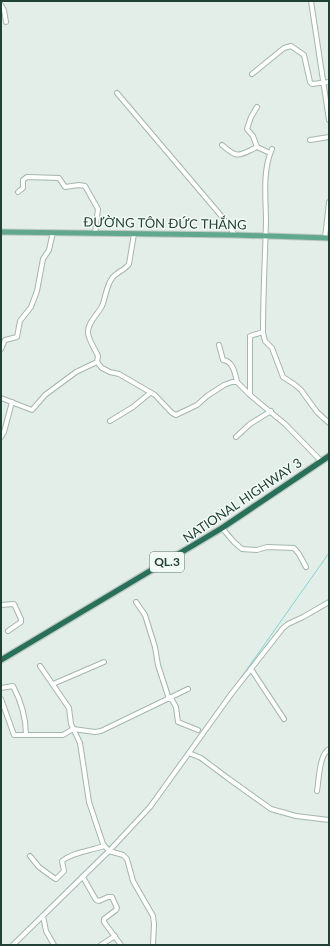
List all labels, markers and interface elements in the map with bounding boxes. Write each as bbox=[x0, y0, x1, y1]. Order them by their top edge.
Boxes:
street label: ĐƯỜNG TÔN ĐỨC THẮNG bbox=[83, 213, 247, 232]
street label: NATIONAL HIGHWAY 3 bbox=[179, 454, 305, 546]
road number: QL.3 bbox=[150, 552, 184, 572]

